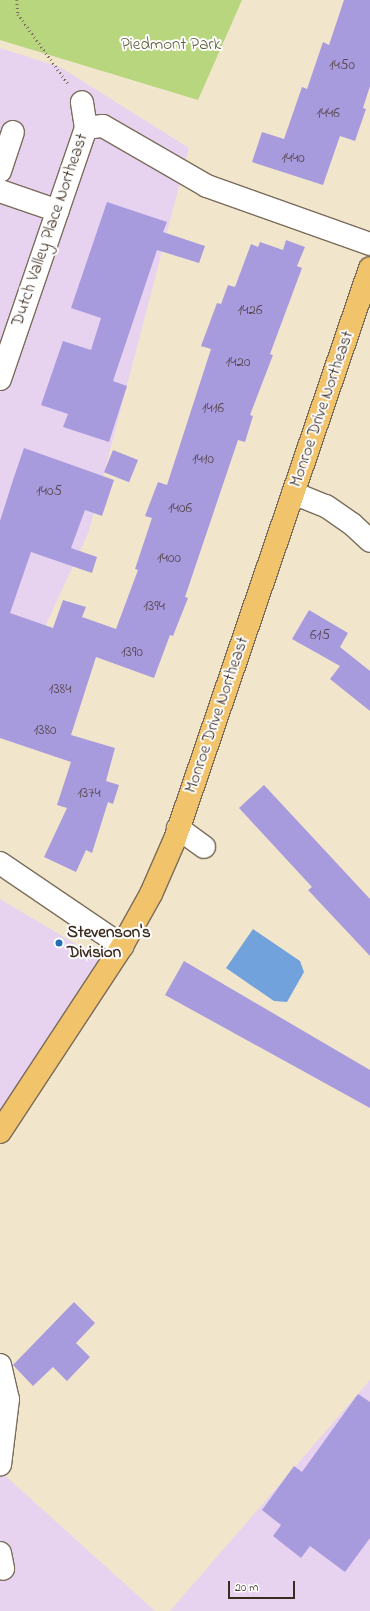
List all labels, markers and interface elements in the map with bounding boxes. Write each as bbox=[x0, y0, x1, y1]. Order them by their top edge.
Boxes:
park label: Piedmont Park bbox=[121, 35, 221, 55]
house number: 1450 bbox=[329, 57, 355, 75]
house number: 1446 bbox=[316, 105, 340, 123]
street label: Dutch Valley Place Northeast bbox=[7, 131, 93, 329]
house number: 1440 bbox=[281, 150, 305, 168]
house number: 1426 bbox=[237, 302, 263, 320]
street label: Monroe Drive Northeast bbox=[286, 328, 358, 490]
house number: 1420 bbox=[226, 354, 250, 372]
house number: 1416 bbox=[202, 400, 224, 418]
house number: 1410 bbox=[192, 451, 214, 469]
house number: 1405 bbox=[36, 483, 62, 501]
house number: 1406 bbox=[168, 500, 192, 518]
house number: 1400 bbox=[157, 550, 181, 568]
house number: 1394 bbox=[143, 598, 165, 616]
house number: 615 bbox=[310, 627, 330, 645]
street label: Monroe Drive Northeast bbox=[181, 634, 253, 796]
house number: 1390 bbox=[121, 644, 143, 662]
house number: 1384 bbox=[49, 681, 71, 699]
house number: 1380 bbox=[33, 722, 57, 740]
house number: 1374 bbox=[77, 785, 101, 803]
place label: Stevenson's Division bbox=[67, 923, 151, 963]
marker: Stevenson's Division bbox=[54, 938, 64, 948]
scale bar bbox=[230, 1573, 297, 1599]
text: 20 m bbox=[235, 1579, 258, 1597]

